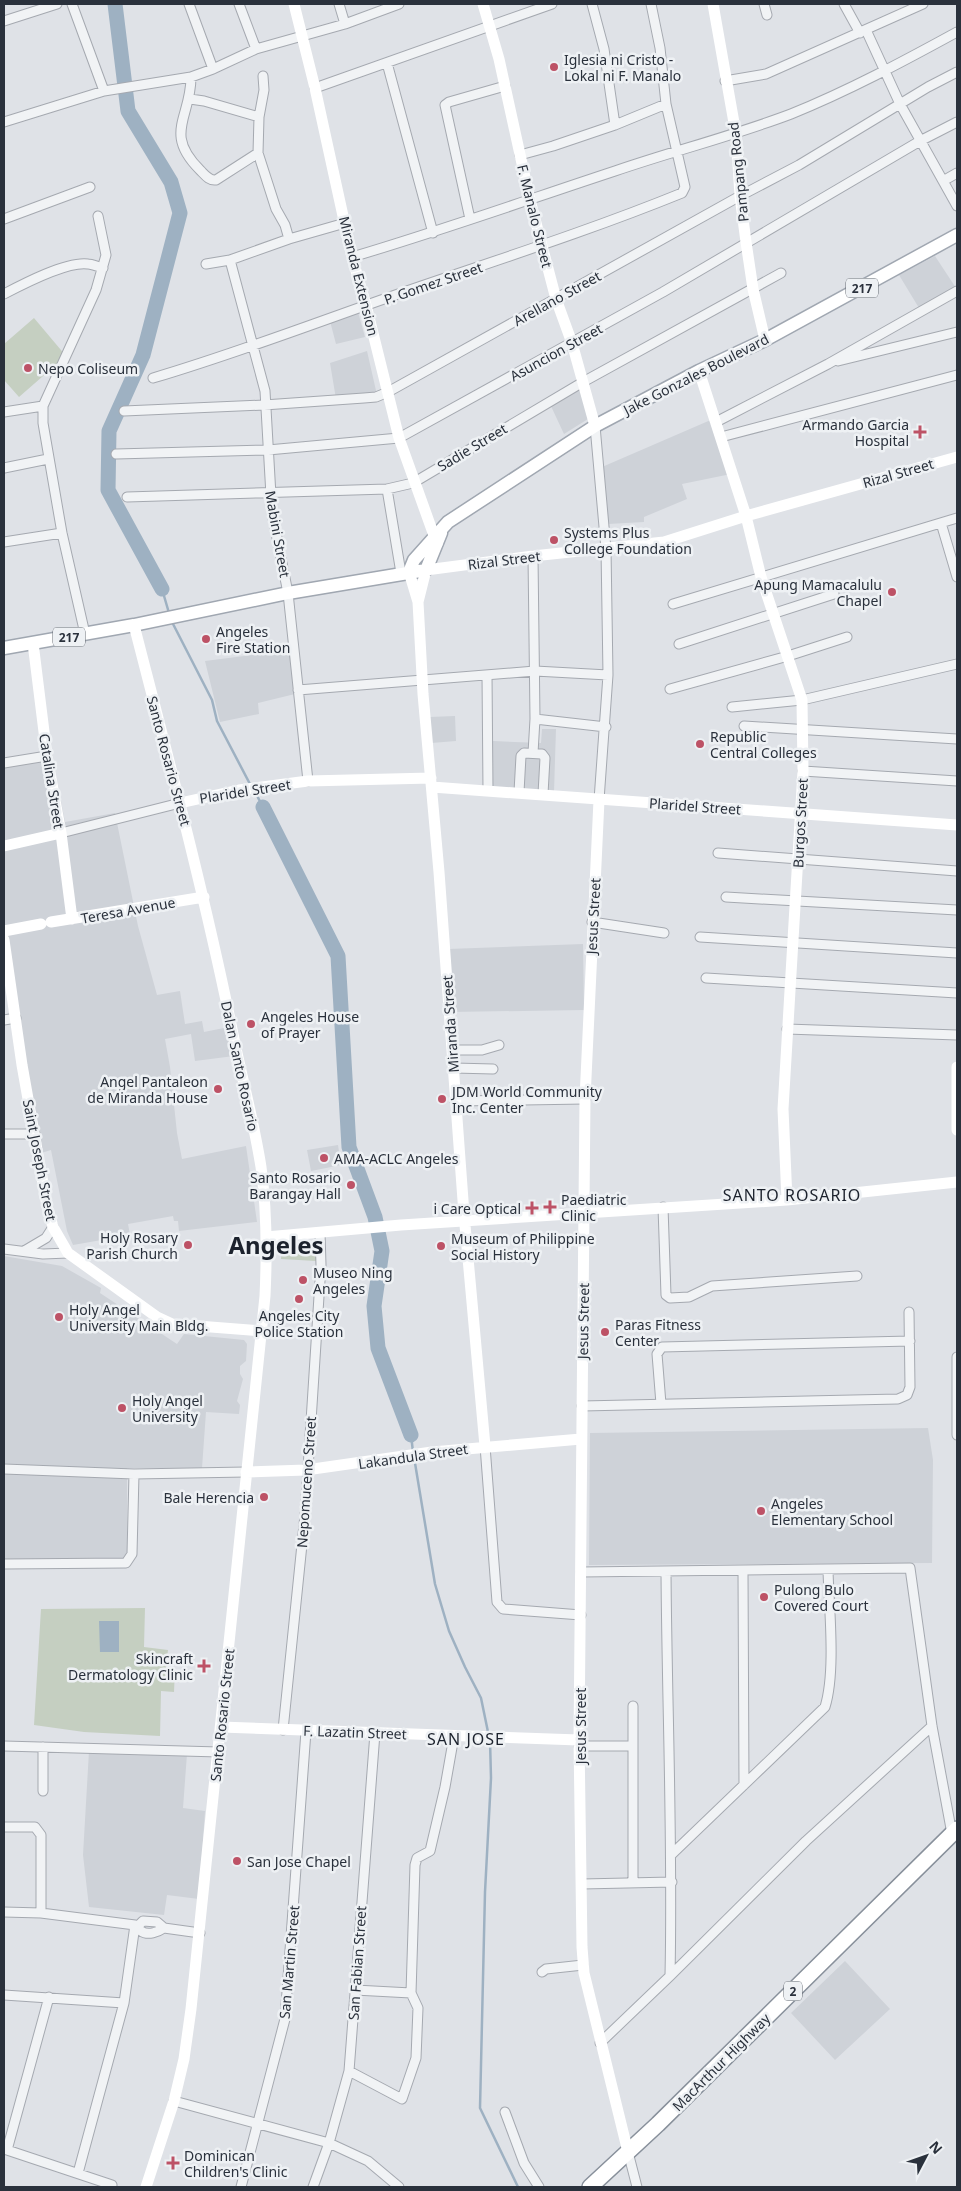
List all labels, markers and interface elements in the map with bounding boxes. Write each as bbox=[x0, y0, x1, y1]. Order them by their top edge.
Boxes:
place label: Iglesia ni Cristo - Lokal ni F. Manalo bbox=[564, 50, 681, 85]
marker: Iglesia ni Cristo - Lokal ni F. Manalo bbox=[548, 61, 560, 73]
street label: Pampang Road bbox=[723, 121, 753, 223]
street label: F. Manalo Street bbox=[513, 162, 557, 270]
street label: Miranda Extension bbox=[335, 214, 383, 338]
street label: P. Gomez Street bbox=[381, 257, 485, 309]
street label: Arellano Street bbox=[510, 266, 604, 330]
road number: 217 bbox=[846, 278, 878, 298]
street label: Asuncion Street bbox=[506, 319, 606, 385]
street label: Jake Gonzales Boulevard bbox=[618, 329, 772, 420]
place label: Nepo Coliseum bbox=[38, 359, 138, 378]
marker: Nepo Coliseum bbox=[22, 362, 34, 374]
place label: Armando Garcia Hospital bbox=[802, 415, 909, 450]
street label: Sadie Street bbox=[434, 419, 510, 475]
marker: Armando Garcia Hospital bbox=[913, 425, 927, 439]
street label: Rizal Street bbox=[860, 454, 936, 492]
street label: Mabini Street bbox=[261, 489, 295, 579]
place label: Systems Plus College Foundation bbox=[564, 523, 692, 558]
marker: Systems Plus College Foundation bbox=[548, 534, 560, 546]
street label: Rizal Street bbox=[467, 546, 541, 574]
place label: Apung Mamacalulu Chapel bbox=[754, 575, 882, 610]
marker: Apung Mamacalulu Chapel bbox=[886, 586, 898, 598]
place label: Angeles Fire Station bbox=[216, 622, 290, 657]
road number: 217 bbox=[53, 628, 85, 646]
marker: Angeles Fire Station bbox=[200, 633, 212, 645]
street label: Santo Rosario Street bbox=[143, 694, 195, 828]
place label: Republic Central Colleges bbox=[710, 727, 817, 762]
street label: Catalina Street bbox=[35, 732, 69, 830]
marker: Republic Central Colleges bbox=[694, 738, 706, 750]
street label: Plaridel Street bbox=[198, 774, 292, 808]
street label: Burgos Street bbox=[788, 778, 812, 868]
street label: Plaridel Street bbox=[648, 793, 742, 819]
street label: Jesus Street bbox=[581, 877, 604, 957]
street label: Teresa Avenue bbox=[79, 892, 177, 928]
street label: Miranda Street bbox=[437, 975, 463, 1073]
street label: Dalan Santo Rosario bbox=[217, 999, 263, 1133]
place label: Angeles House of Prayer bbox=[261, 1007, 359, 1042]
marker: Angeles House of Prayer bbox=[245, 1018, 257, 1030]
place label: Angel Pantaleon de Miranda House bbox=[87, 1072, 208, 1107]
place label: JDM World Community Inc. Center bbox=[450, 1082, 603, 1117]
marker: Angel Pantaleon de Miranda House bbox=[212, 1083, 224, 1095]
marker: JDM World Community Inc. Center bbox=[436, 1093, 448, 1105]
street label: Saint Joseph Street bbox=[19, 1098, 61, 1222]
place label: AMA-ACLC Angeles bbox=[334, 1149, 459, 1168]
marker: AMA-ACLC Angeles bbox=[318, 1152, 330, 1164]
place label: Santo Rosario Barangay Hall bbox=[249, 1168, 341, 1203]
marker: Santo Rosario Barangay Hall bbox=[345, 1179, 357, 1191]
district label: SANTO ROSARIO bbox=[723, 1184, 861, 1206]
place label: Paediatric Clinic bbox=[561, 1190, 627, 1225]
place label: i Care Optical bbox=[434, 1199, 521, 1218]
marker: Paediatric Clinic bbox=[543, 1200, 557, 1214]
marker: i Care Optical bbox=[525, 1201, 539, 1215]
place label: Holy Rosary Parish Church bbox=[86, 1228, 179, 1263]
district label: Angeles bbox=[228, 1228, 324, 1261]
place label: Museum of Philippine Social History bbox=[451, 1229, 595, 1264]
marker: Holy Rosary Parish Church bbox=[182, 1239, 194, 1251]
marker: Museum of Philippine Social History bbox=[435, 1240, 447, 1252]
place label: Museo Ning Angeles bbox=[313, 1263, 393, 1298]
marker: Museo Ning Angeles bbox=[297, 1274, 309, 1286]
street label: Jesus Street bbox=[573, 1283, 593, 1361]
marker: Angeles City Police Station bbox=[293, 1293, 305, 1305]
place label: Holy Angel University Main Bldg. bbox=[69, 1300, 209, 1335]
place label: Angeles City Police Station bbox=[255, 1306, 343, 1341]
marker: Holy Angel University Main Bldg. bbox=[53, 1311, 65, 1323]
place label: Paras Fitness Center bbox=[615, 1315, 701, 1350]
marker: Paras Fitness Center bbox=[599, 1326, 611, 1338]
place label: Holy Angel University bbox=[132, 1391, 203, 1426]
marker: Holy Angel University bbox=[116, 1402, 128, 1414]
street label: Nepomuceno Street bbox=[292, 1416, 320, 1548]
street label: Lakandula Street bbox=[357, 1439, 469, 1473]
place label: Bale Herencia bbox=[163, 1488, 254, 1507]
marker: Bale Herencia bbox=[258, 1491, 270, 1503]
place label: Angeles Elementary School bbox=[771, 1494, 893, 1529]
marker: Angeles Elementary School bbox=[755, 1505, 767, 1517]
place label: Pulong Bulo Covered Court bbox=[774, 1580, 869, 1615]
marker: Pulong Bulo Covered Court bbox=[758, 1591, 770, 1603]
street label: Santo Rosario Street bbox=[206, 1648, 238, 1782]
place label: Skincraft Dermatology Clinic bbox=[68, 1649, 193, 1684]
marker: Skincraft Dermatology Clinic bbox=[197, 1659, 211, 1673]
street label: Jesus Street bbox=[571, 1688, 590, 1766]
street label: F. Lazatin Street bbox=[303, 1721, 407, 1743]
district label: SAN JOSE bbox=[427, 1728, 505, 1750]
place label: San Jose Chapel bbox=[247, 1852, 351, 1871]
marker: San Jose Chapel bbox=[231, 1855, 243, 1867]
street label: San Martin Street bbox=[275, 1904, 303, 2020]
street label: San Fabian Street bbox=[344, 1905, 370, 2021]
road number: 2 bbox=[784, 1982, 802, 2000]
street label: MacArthur Highway bbox=[668, 2008, 775, 2115]
north arrow bbox=[901, 2131, 951, 2181]
text: N bbox=[925, 2137, 947, 2158]
place label: Dominican Children's Clinic bbox=[184, 2146, 288, 2181]
marker: Dominican Children's Clinic bbox=[166, 2156, 180, 2170]

